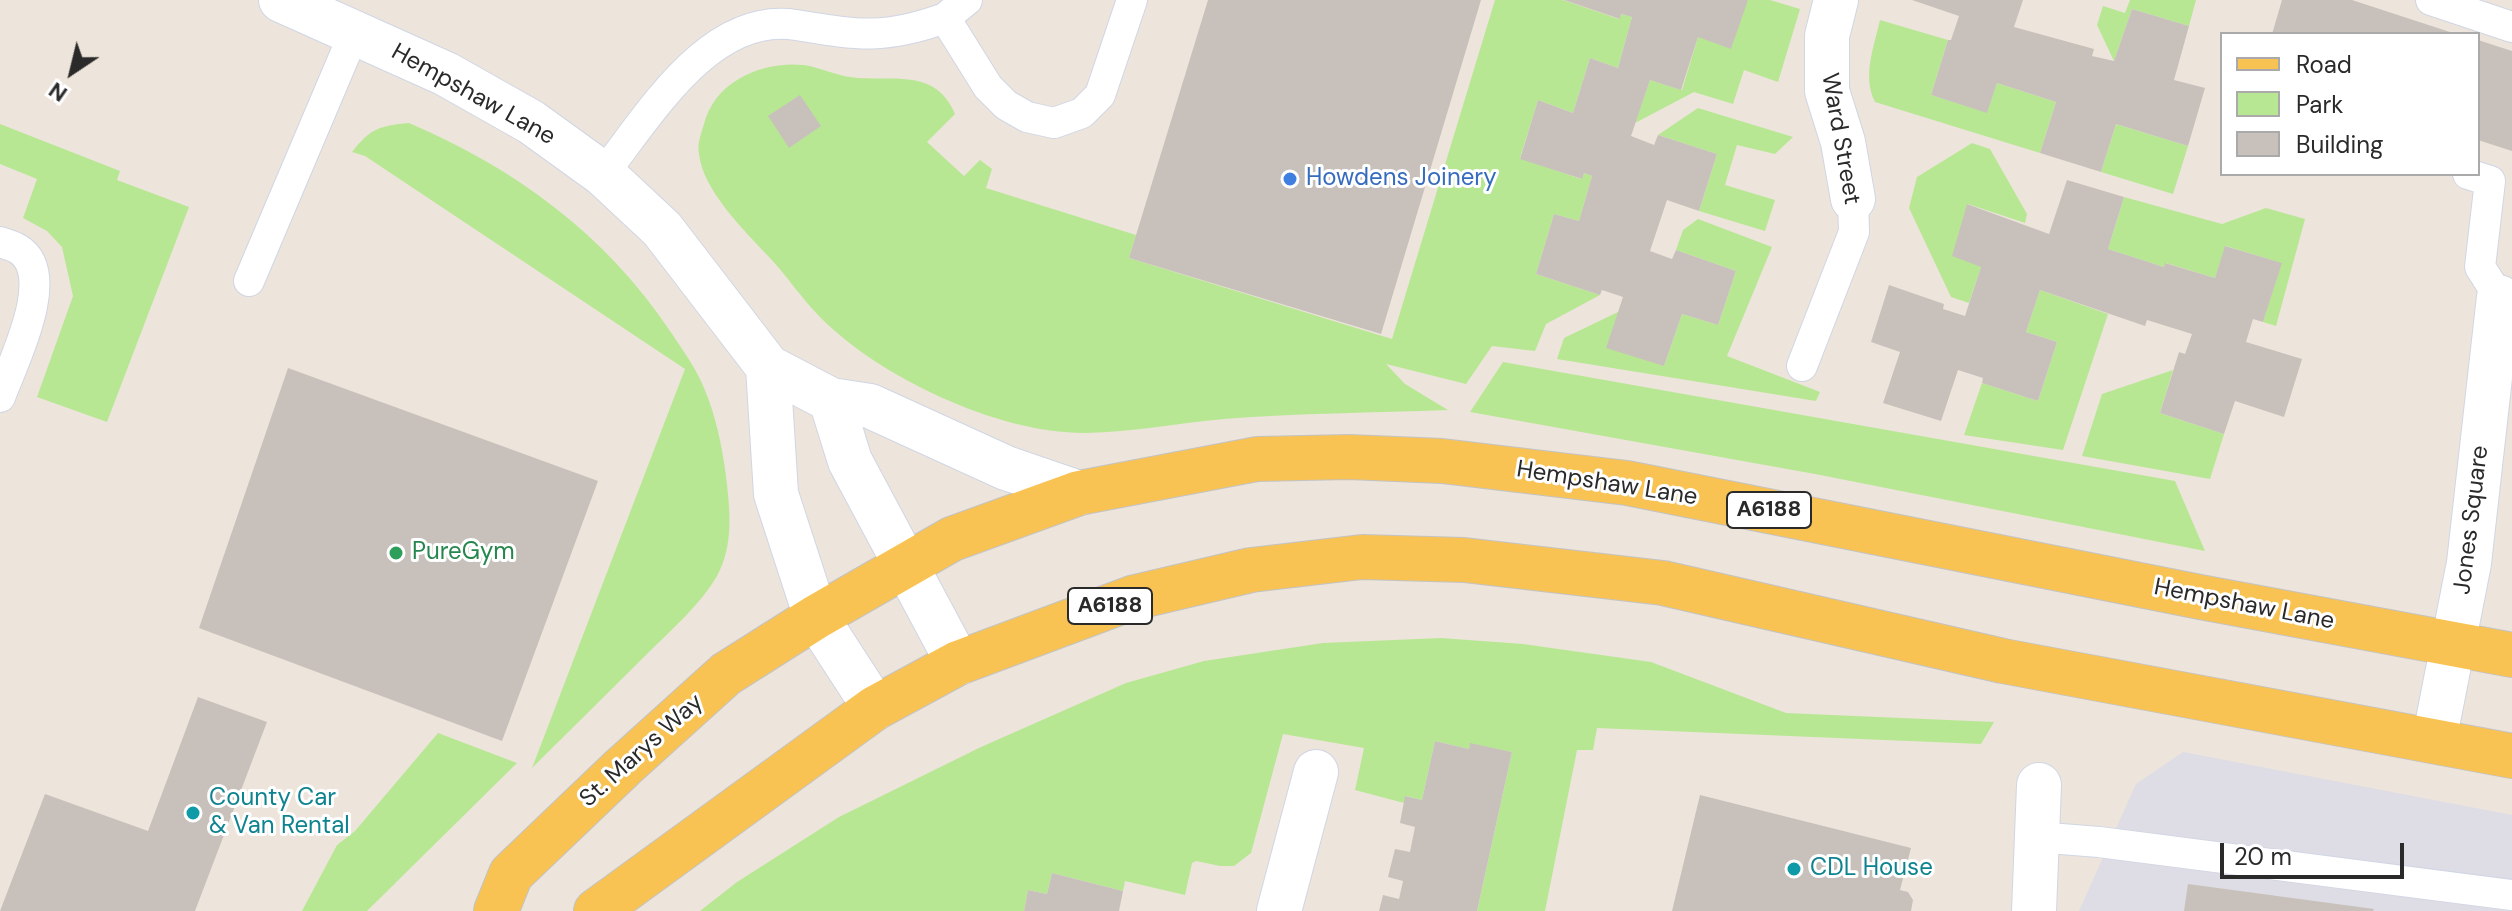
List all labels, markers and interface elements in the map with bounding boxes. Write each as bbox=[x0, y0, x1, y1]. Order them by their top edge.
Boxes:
north arrow bbox=[32, 32, 112, 112]
legend bbox=[2220, 32, 2480, 176]
street label: Hempshaw Lane bbox=[386, 38, 560, 152]
text: Road bbox=[2296, 49, 2352, 80]
street label: Ward Street bbox=[1814, 71, 1866, 207]
text: N bbox=[43, 76, 73, 109]
text: Park bbox=[2296, 89, 2343, 120]
text: Building bbox=[2296, 129, 2383, 160]
place label: Howdens Joinery bbox=[1306, 165, 1497, 193]
marker: Howdens Joinery bbox=[1281, 170, 1299, 188]
street label: Jones Square bbox=[2449, 444, 2495, 596]
street label: Hempshaw Lane bbox=[1514, 455, 1700, 513]
road number: A6188 bbox=[1727, 492, 1811, 528]
place label: PureGym bbox=[412, 539, 515, 567]
marker: PureGym bbox=[387, 544, 405, 562]
street label: Hempshaw Lane bbox=[2152, 573, 2336, 637]
road number: A6188 bbox=[1068, 588, 1152, 624]
street label: St. Marys Way bbox=[574, 688, 710, 814]
place label: County Car & Van Rental bbox=[209, 785, 350, 841]
marker: County Car & Van Rental bbox=[184, 804, 202, 822]
scale bar bbox=[2224, 827, 2408, 877]
text: 20 m bbox=[2234, 841, 2292, 872]
place label: CDL House bbox=[1810, 855, 1933, 883]
marker: CDL House bbox=[1785, 860, 1803, 878]

